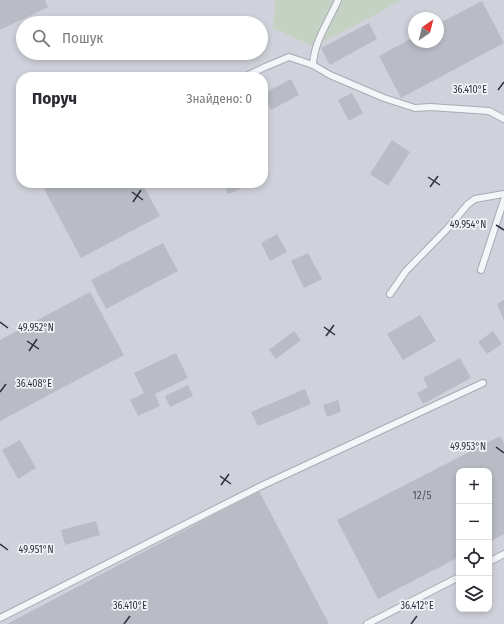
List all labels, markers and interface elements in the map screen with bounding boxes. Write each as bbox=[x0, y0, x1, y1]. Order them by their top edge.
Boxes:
north arrow bbox=[408, 12, 444, 48]
search box bbox=[16, 16, 268, 60]
icon: search bbox=[30, 27, 52, 49]
text: Пошук bbox=[62, 29, 103, 47]
text: 36.410°E bbox=[453, 84, 487, 96]
text: Поруч bbox=[32, 88, 77, 109]
text: Знайдено: 0 bbox=[186, 91, 252, 106]
text: 49.954°N bbox=[450, 219, 486, 231]
text: 49.952°N bbox=[18, 322, 54, 334]
text: 36.408°E bbox=[16, 378, 52, 390]
text: 49.953°N bbox=[450, 441, 486, 453]
map controls bbox=[456, 468, 492, 612]
button: + bbox=[456, 468, 492, 504]
house number: 12/5 bbox=[412, 489, 432, 502]
button: − bbox=[456, 504, 492, 540]
button: locate bbox=[456, 540, 492, 576]
text: 49.951°N bbox=[18, 544, 54, 556]
button: layers bbox=[456, 576, 492, 612]
text: 36.410°E bbox=[113, 600, 147, 612]
text: 36.412°E bbox=[400, 600, 434, 612]

